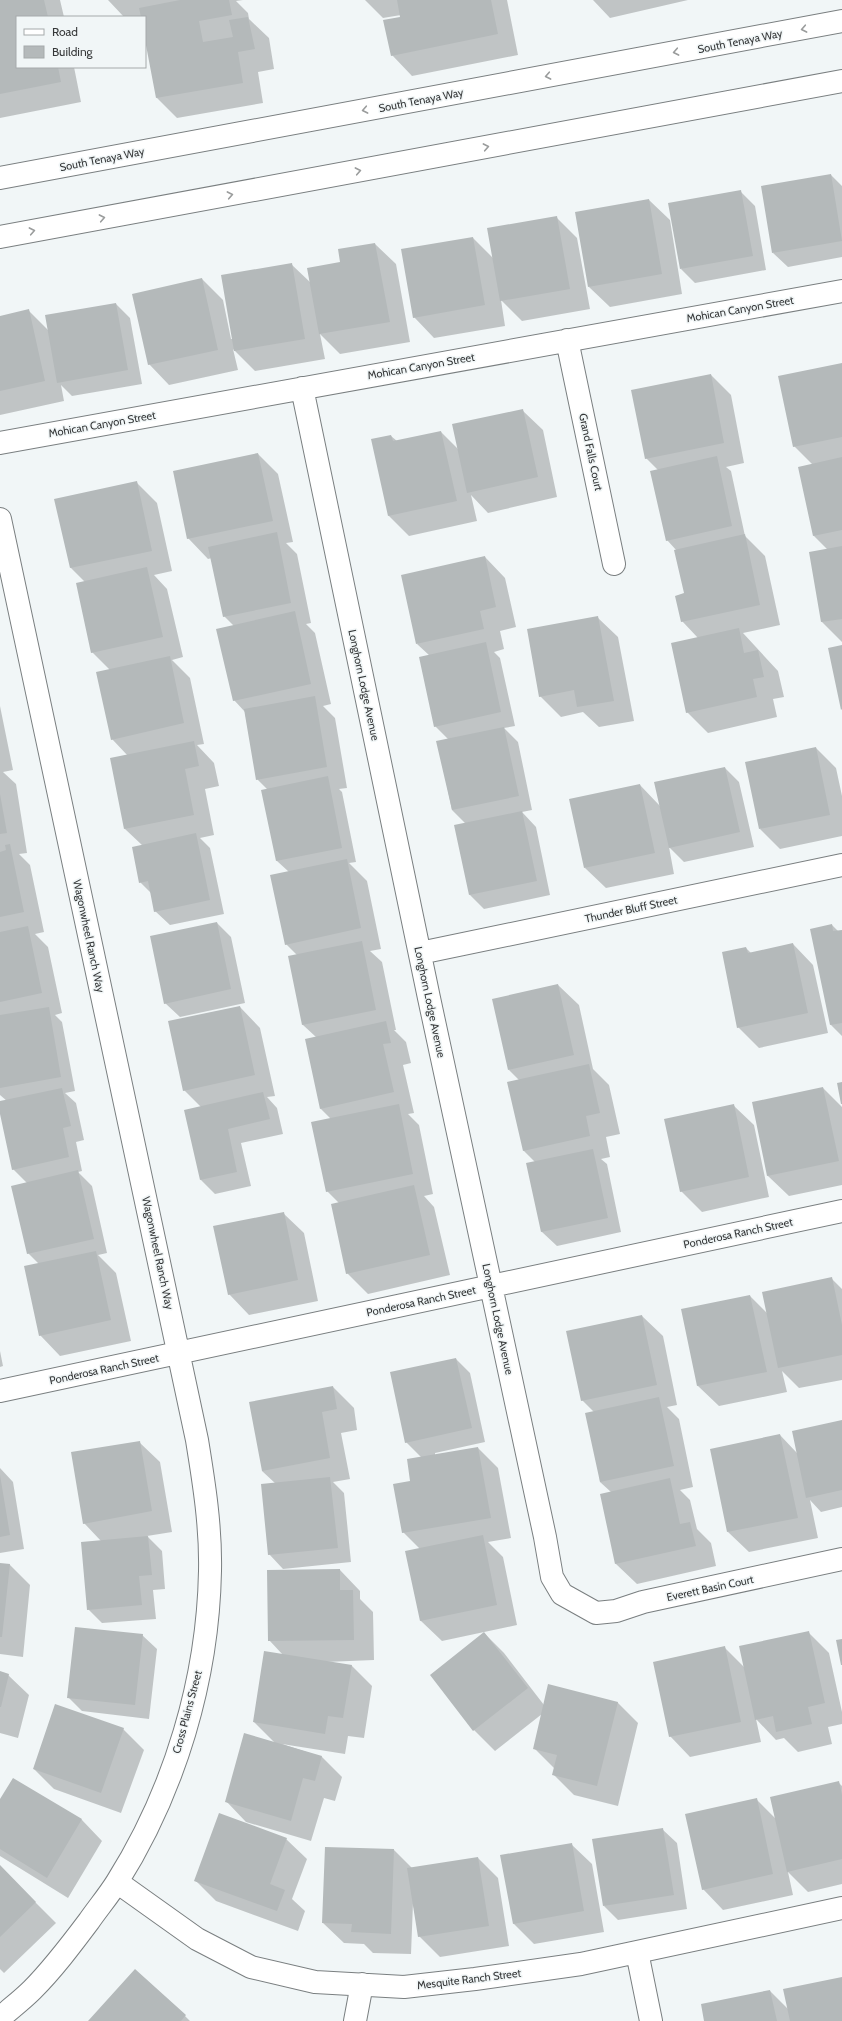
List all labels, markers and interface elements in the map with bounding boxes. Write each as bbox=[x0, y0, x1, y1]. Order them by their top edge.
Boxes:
legend bbox=[16, 16, 146, 68]
text: Road bbox=[52, 24, 78, 39]
one-way arrow bbox=[801, 24, 807, 32]
street label: South Tenaya Way bbox=[696, 26, 784, 56]
text: Building bbox=[52, 44, 94, 59]
one-way arrow bbox=[673, 48, 679, 56]
one-way arrow bbox=[545, 71, 551, 80]
street label: South Tenaya Way bbox=[377, 85, 465, 115]
one-way arrow bbox=[362, 105, 368, 114]
one-way arrow bbox=[482, 143, 489, 152]
street label: South Tenaya Way bbox=[58, 144, 146, 174]
one-way arrow bbox=[355, 167, 361, 176]
one-way arrow bbox=[227, 191, 233, 199]
one-way arrow bbox=[99, 215, 105, 223]
one-way arrow bbox=[29, 228, 35, 236]
street label: Mohican Canyon Street bbox=[685, 293, 795, 325]
street label: Mohican Canyon Street bbox=[366, 350, 476, 382]
street label: Mohican Canyon Street bbox=[47, 408, 157, 440]
street label: Grand Falls Court bbox=[576, 412, 606, 492]
street label: Longhorn Lodge Avenue bbox=[345, 628, 383, 742]
street label: Wagonwheel Ranch Way bbox=[70, 878, 108, 994]
street label: Thunder Bluff Street bbox=[583, 892, 679, 926]
street label: Longhorn Lodge Avenue bbox=[411, 945, 449, 1059]
street label: Wagonwheel Ranch Way bbox=[139, 1195, 177, 1311]
street label: Ponderosa Ranch Street bbox=[682, 1215, 794, 1251]
street label: Longhorn Lodge Avenue bbox=[479, 1262, 517, 1376]
street label: Ponderosa Ranch Street bbox=[365, 1283, 477, 1319]
street label: Ponderosa Ranch Street bbox=[48, 1351, 160, 1387]
street label: Everett Basin Court bbox=[665, 1572, 755, 1604]
street label: Cross Plains Street bbox=[169, 1669, 205, 1755]
street label: Mesquite Ranch Street bbox=[416, 1966, 522, 1992]

